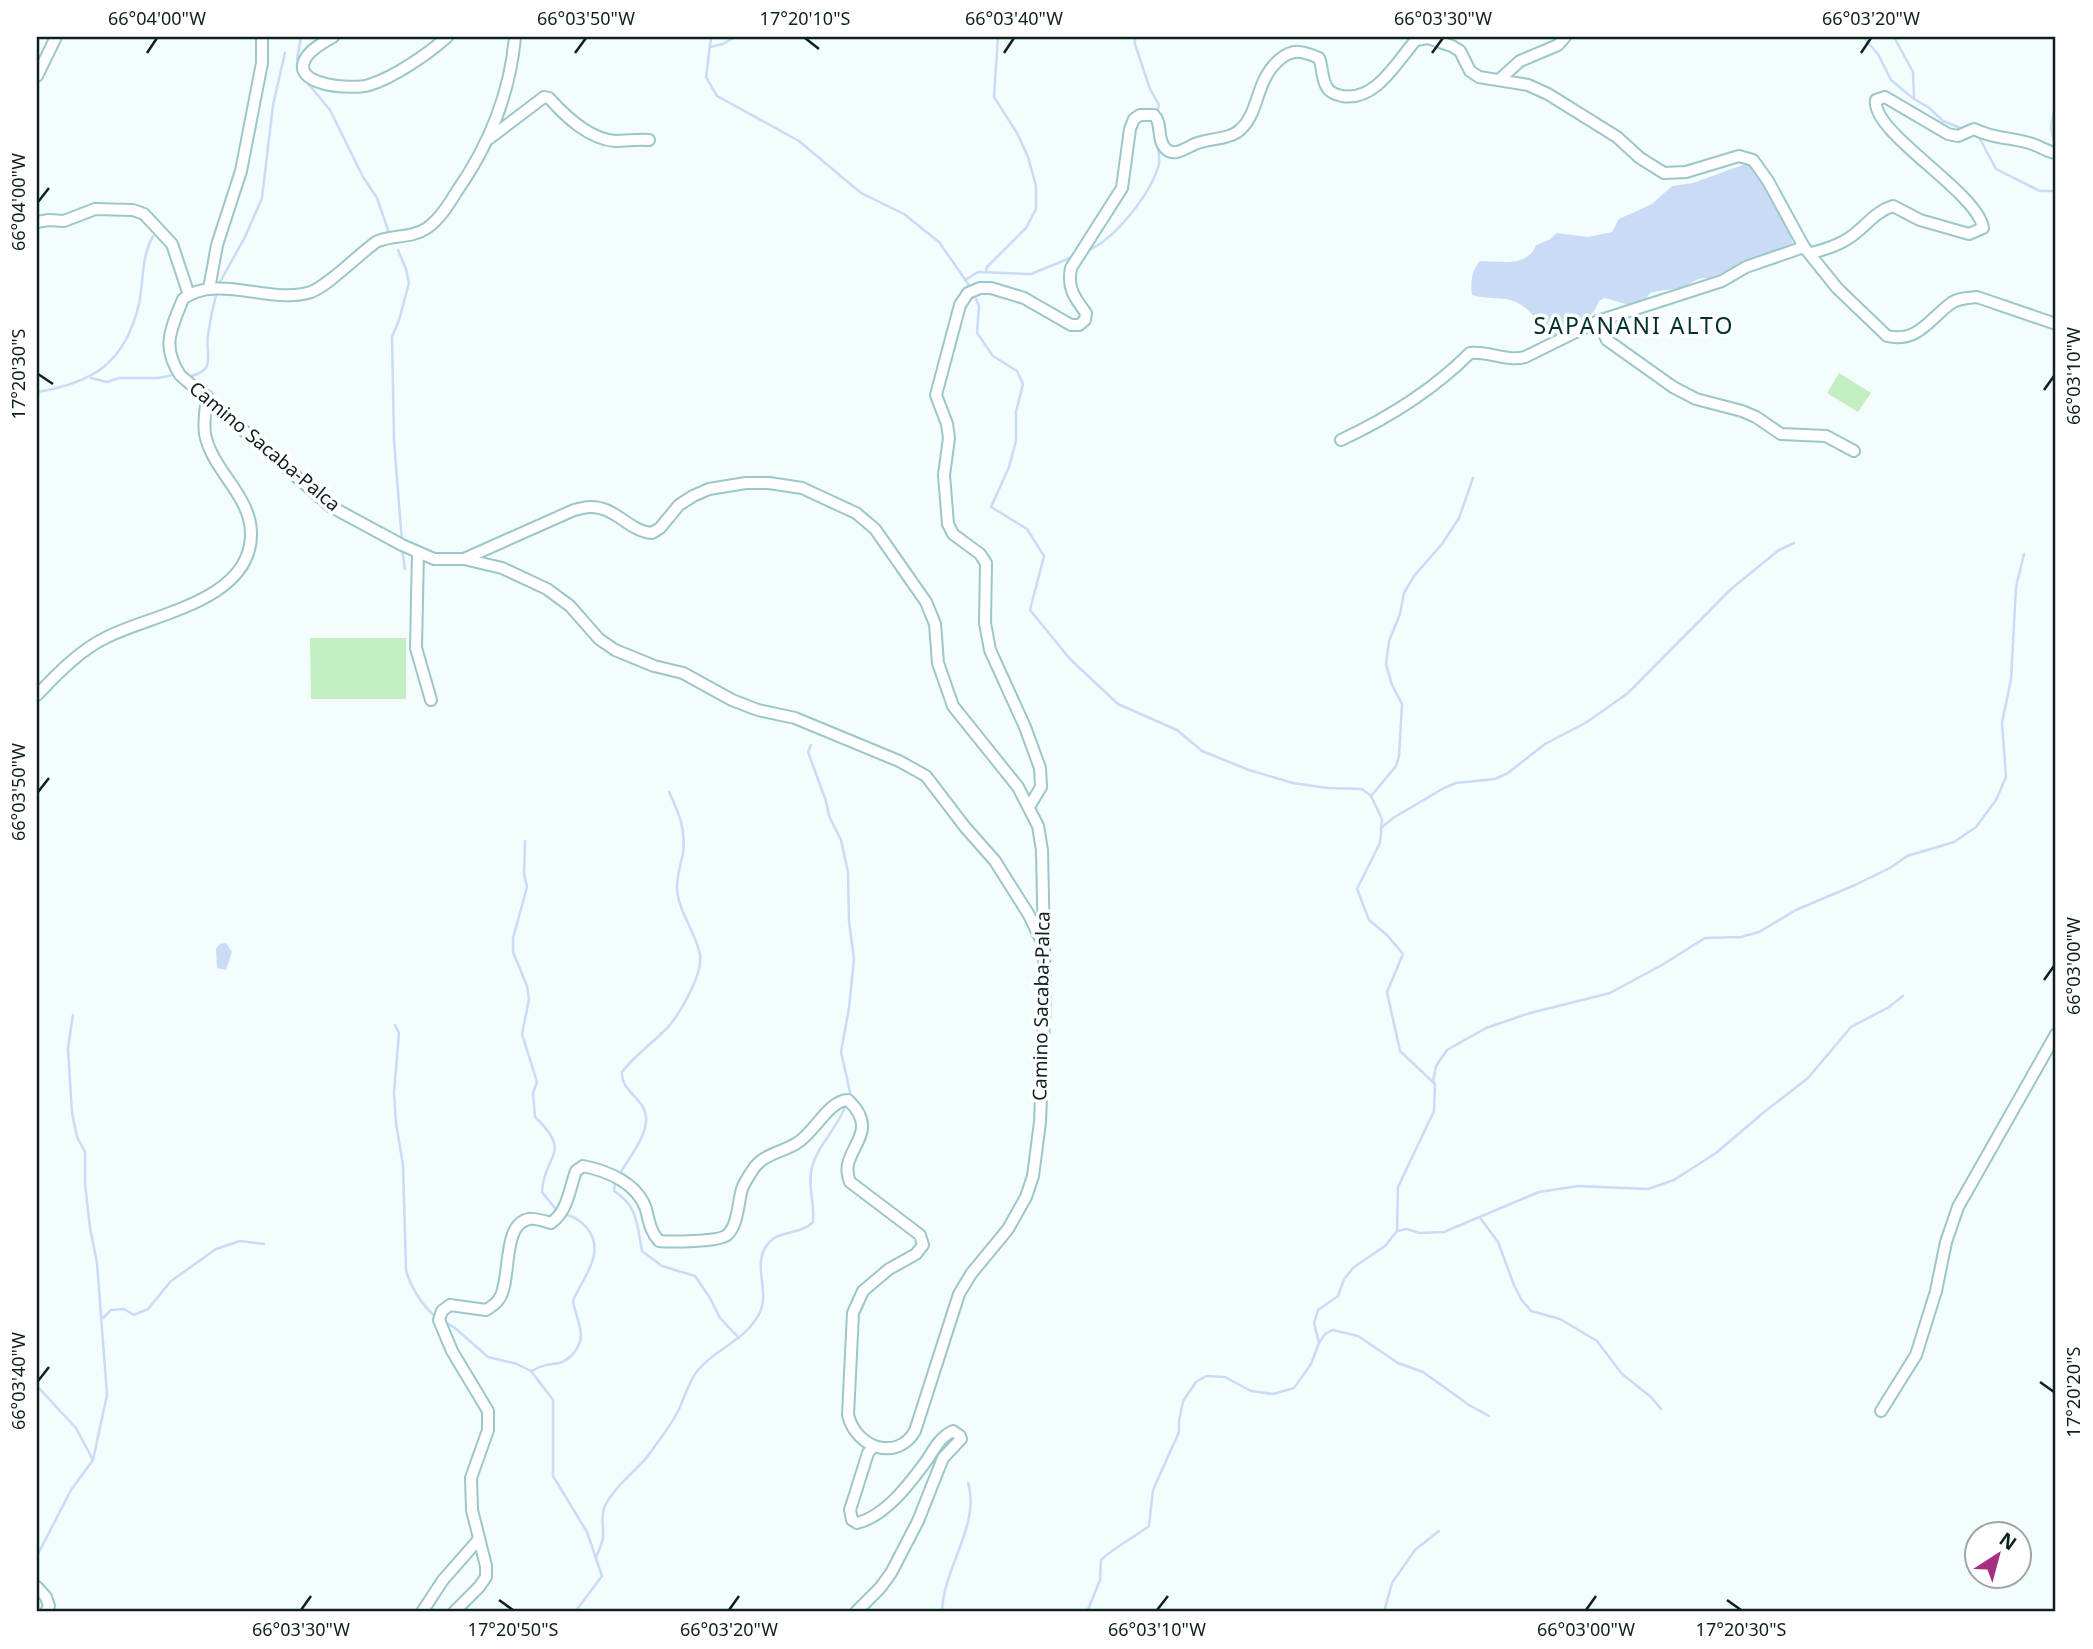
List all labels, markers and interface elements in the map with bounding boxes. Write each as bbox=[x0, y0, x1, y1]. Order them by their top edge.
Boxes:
text: 66°04'00"W bbox=[108, 6, 206, 30]
text: 66°03'50"W bbox=[537, 6, 635, 30]
text: 17°20'10"S bbox=[760, 6, 850, 30]
text: 66°03'40"W bbox=[965, 6, 1063, 30]
text: 66°03'30"W bbox=[1394, 6, 1492, 30]
text: 66°03'20"W bbox=[1822, 6, 1920, 30]
text: 66°04'00"W bbox=[6, 153, 30, 251]
district label: SAPANANI ALTO bbox=[1534, 309, 1734, 341]
text: 66°03'10"W bbox=[2061, 327, 2085, 425]
text: 17°20'30"S bbox=[6, 329, 30, 419]
street label: Camino Sacaba-Palca bbox=[184, 375, 346, 517]
text: 66°03'50"W bbox=[6, 743, 30, 841]
street label: Camino Sacaba-Palca bbox=[1026, 911, 1056, 1101]
text: 66°03'00"W bbox=[2061, 917, 2085, 1015]
text: 66°03'40"W bbox=[6, 1332, 30, 1430]
text: 17°20'20"S bbox=[2061, 1347, 2085, 1437]
north arrow bbox=[1964, 1520, 2034, 1590]
text: N bbox=[1994, 1526, 2022, 1556]
text: 66°03'30"W bbox=[252, 1617, 350, 1641]
text: 17°20'50"S bbox=[468, 1617, 558, 1641]
text: 66°03'20"W bbox=[680, 1617, 778, 1641]
text: 66°03'10"W bbox=[1108, 1617, 1206, 1641]
text: 66°03'00"W bbox=[1537, 1617, 1635, 1641]
text: 17°20'30"S bbox=[1696, 1617, 1786, 1641]

